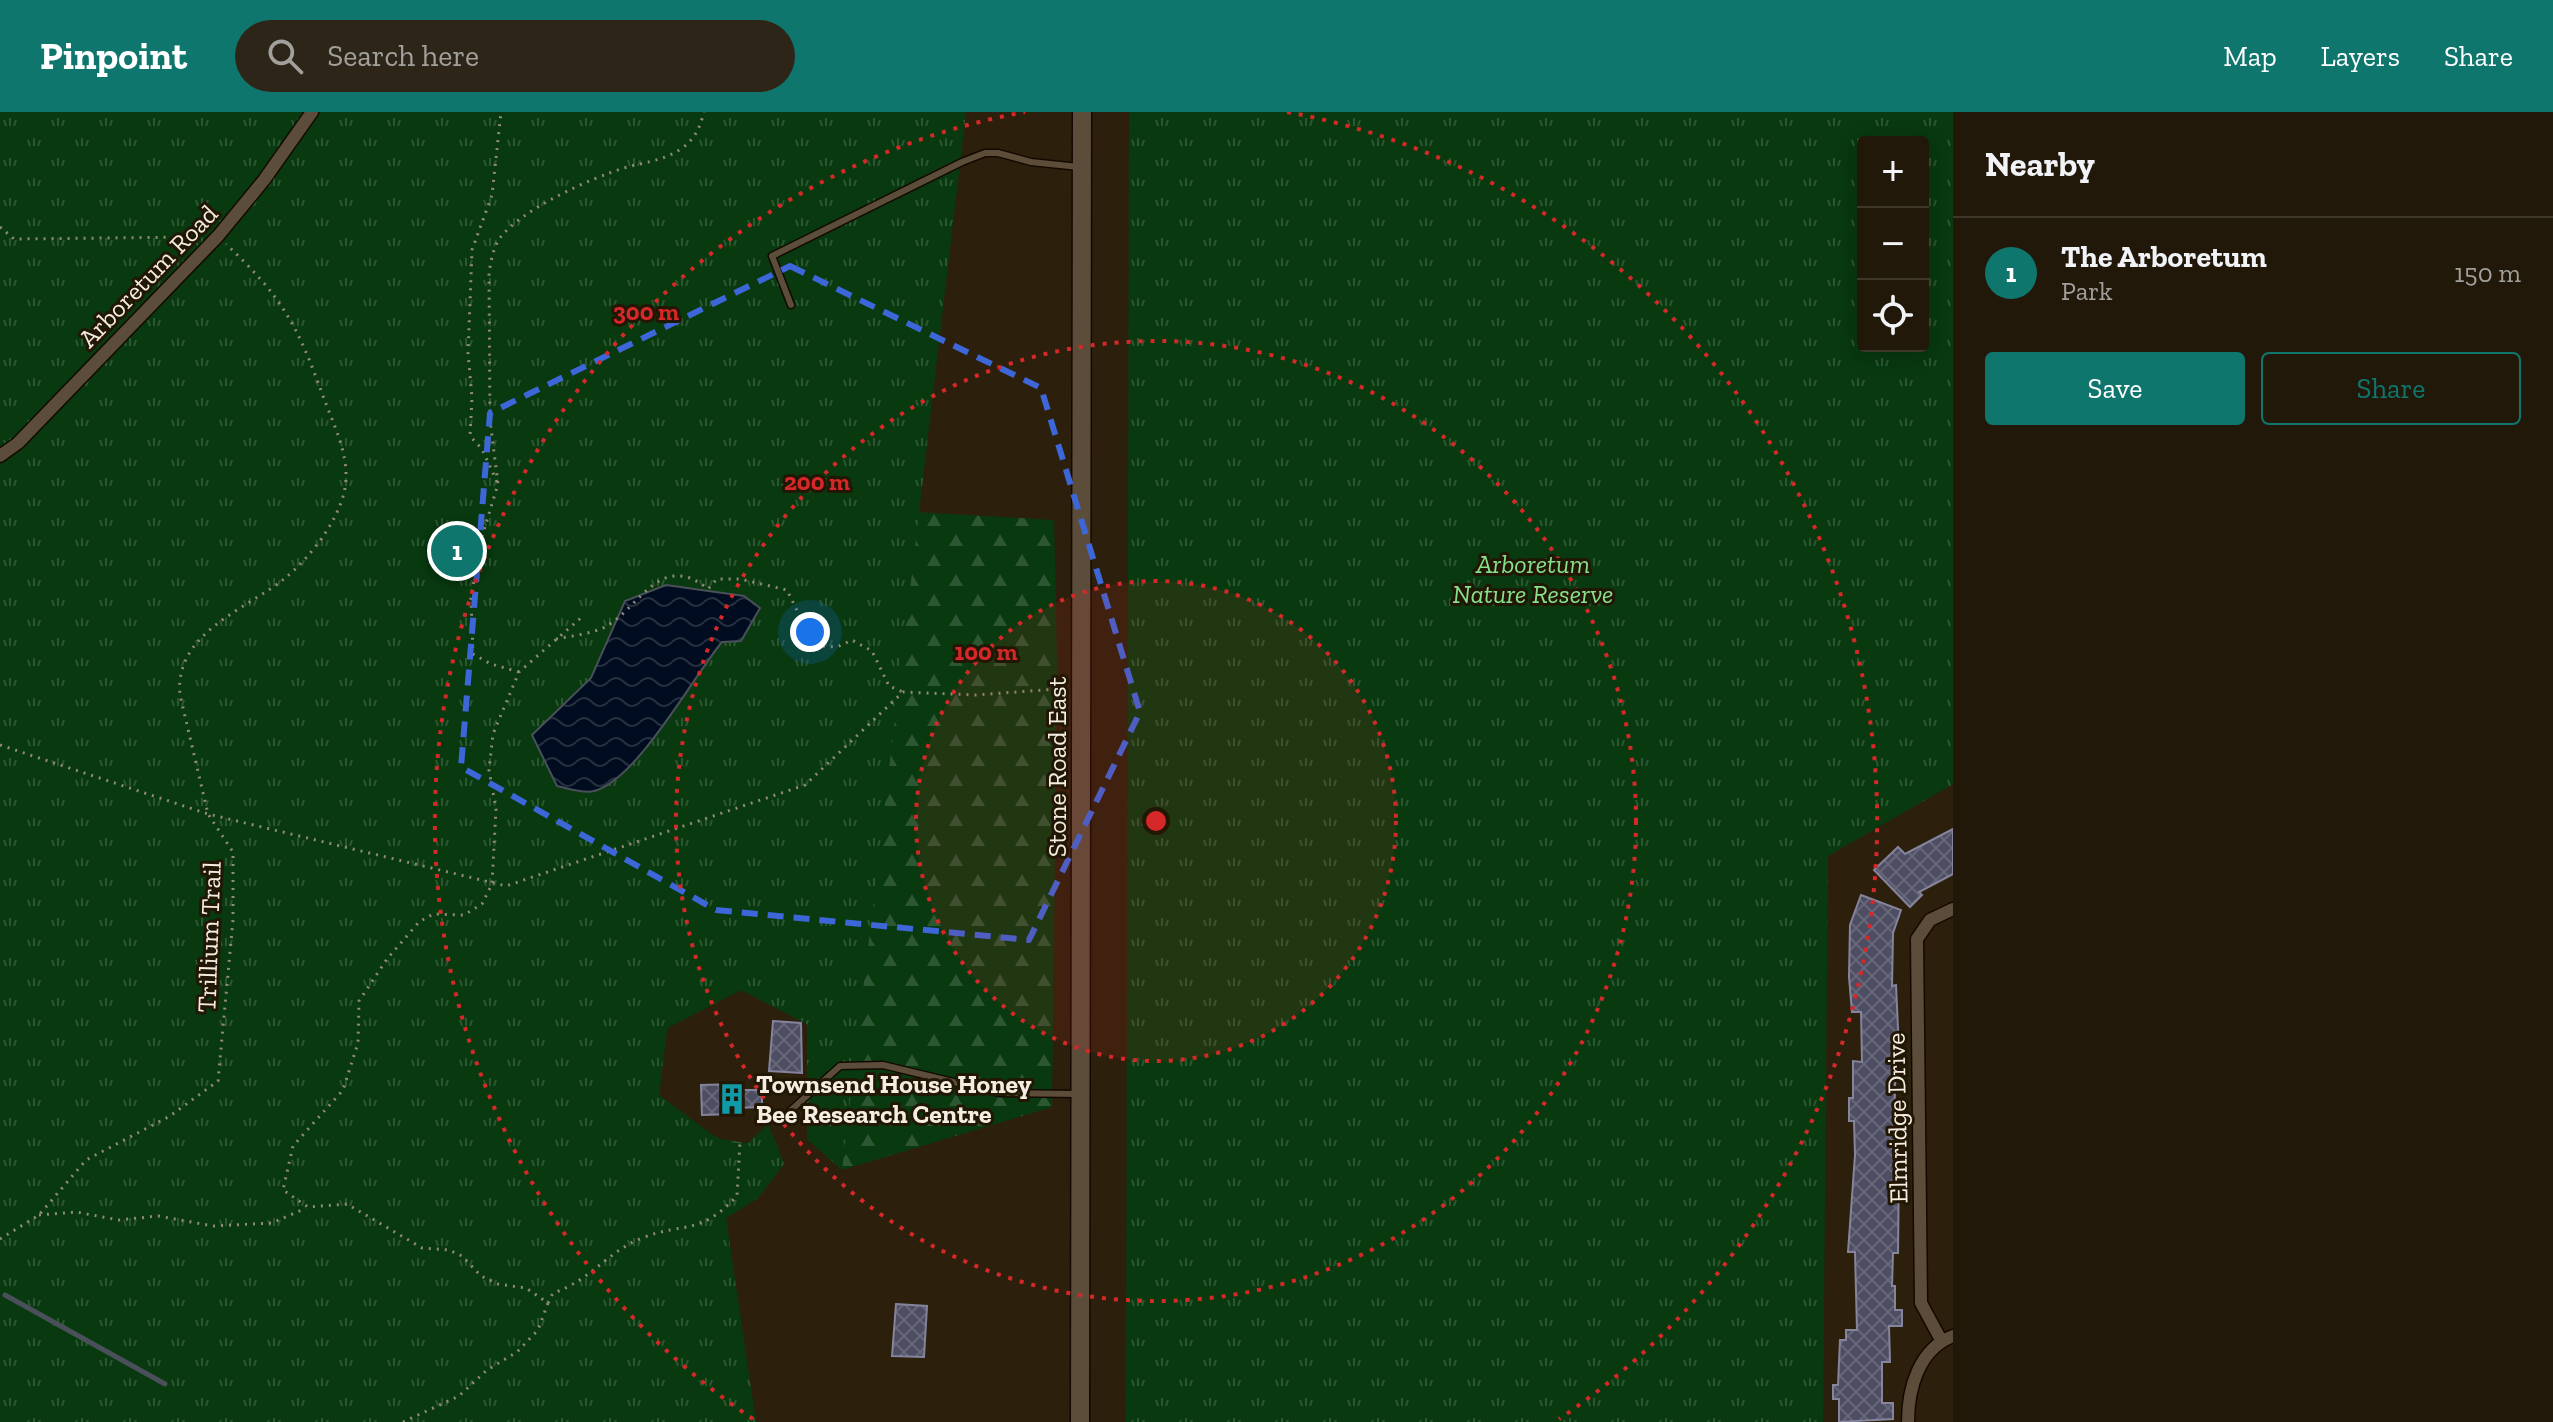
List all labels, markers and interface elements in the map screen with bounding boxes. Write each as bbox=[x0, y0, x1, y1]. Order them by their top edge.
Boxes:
search box bbox=[235, 20, 795, 92]
text: Pinpoint bbox=[40, 33, 187, 79]
icon: search bbox=[263, 34, 307, 78]
text: Search here bbox=[327, 38, 479, 74]
text: Map bbox=[2223, 40, 2277, 73]
text: Layers bbox=[2321, 40, 2400, 73]
text: Share bbox=[2444, 40, 2513, 73]
map controls bbox=[1857, 136, 1929, 352]
button: + bbox=[1857, 136, 1929, 208]
text: Nearby bbox=[1985, 144, 2095, 185]
street label: Arboretum Road bbox=[72, 198, 224, 354]
button: − bbox=[1857, 208, 1929, 280]
text: The Arboretum bbox=[2061, 239, 2267, 275]
text: 1 bbox=[2006, 257, 2016, 289]
text: 150 m bbox=[2454, 257, 2521, 289]
text: Park bbox=[2061, 275, 2113, 307]
button: locate bbox=[1857, 280, 1929, 352]
text: 300 m bbox=[613, 297, 679, 326]
button: Save bbox=[1985, 352, 2245, 425]
button: Share bbox=[2261, 352, 2521, 425]
text: 200 m bbox=[784, 467, 850, 496]
pin: 1 bbox=[431, 521, 483, 581]
park label: Arboretum Nature Reserve bbox=[1453, 548, 1613, 610]
your location bbox=[790, 612, 830, 652]
text: 100 m bbox=[955, 637, 1017, 666]
street label: Stone Road East bbox=[1041, 676, 1073, 857]
centre of rings bbox=[1142, 807, 1170, 835]
street label: Trillium Trail bbox=[190, 861, 228, 1013]
street label: Elmridge Drive bbox=[1880, 1032, 1914, 1204]
place label: Townsend House Honey Bee Research Centre bbox=[756, 1068, 1032, 1130]
building icon: Townsend House Honey Bee Research Centre bbox=[715, 1082, 749, 1116]

